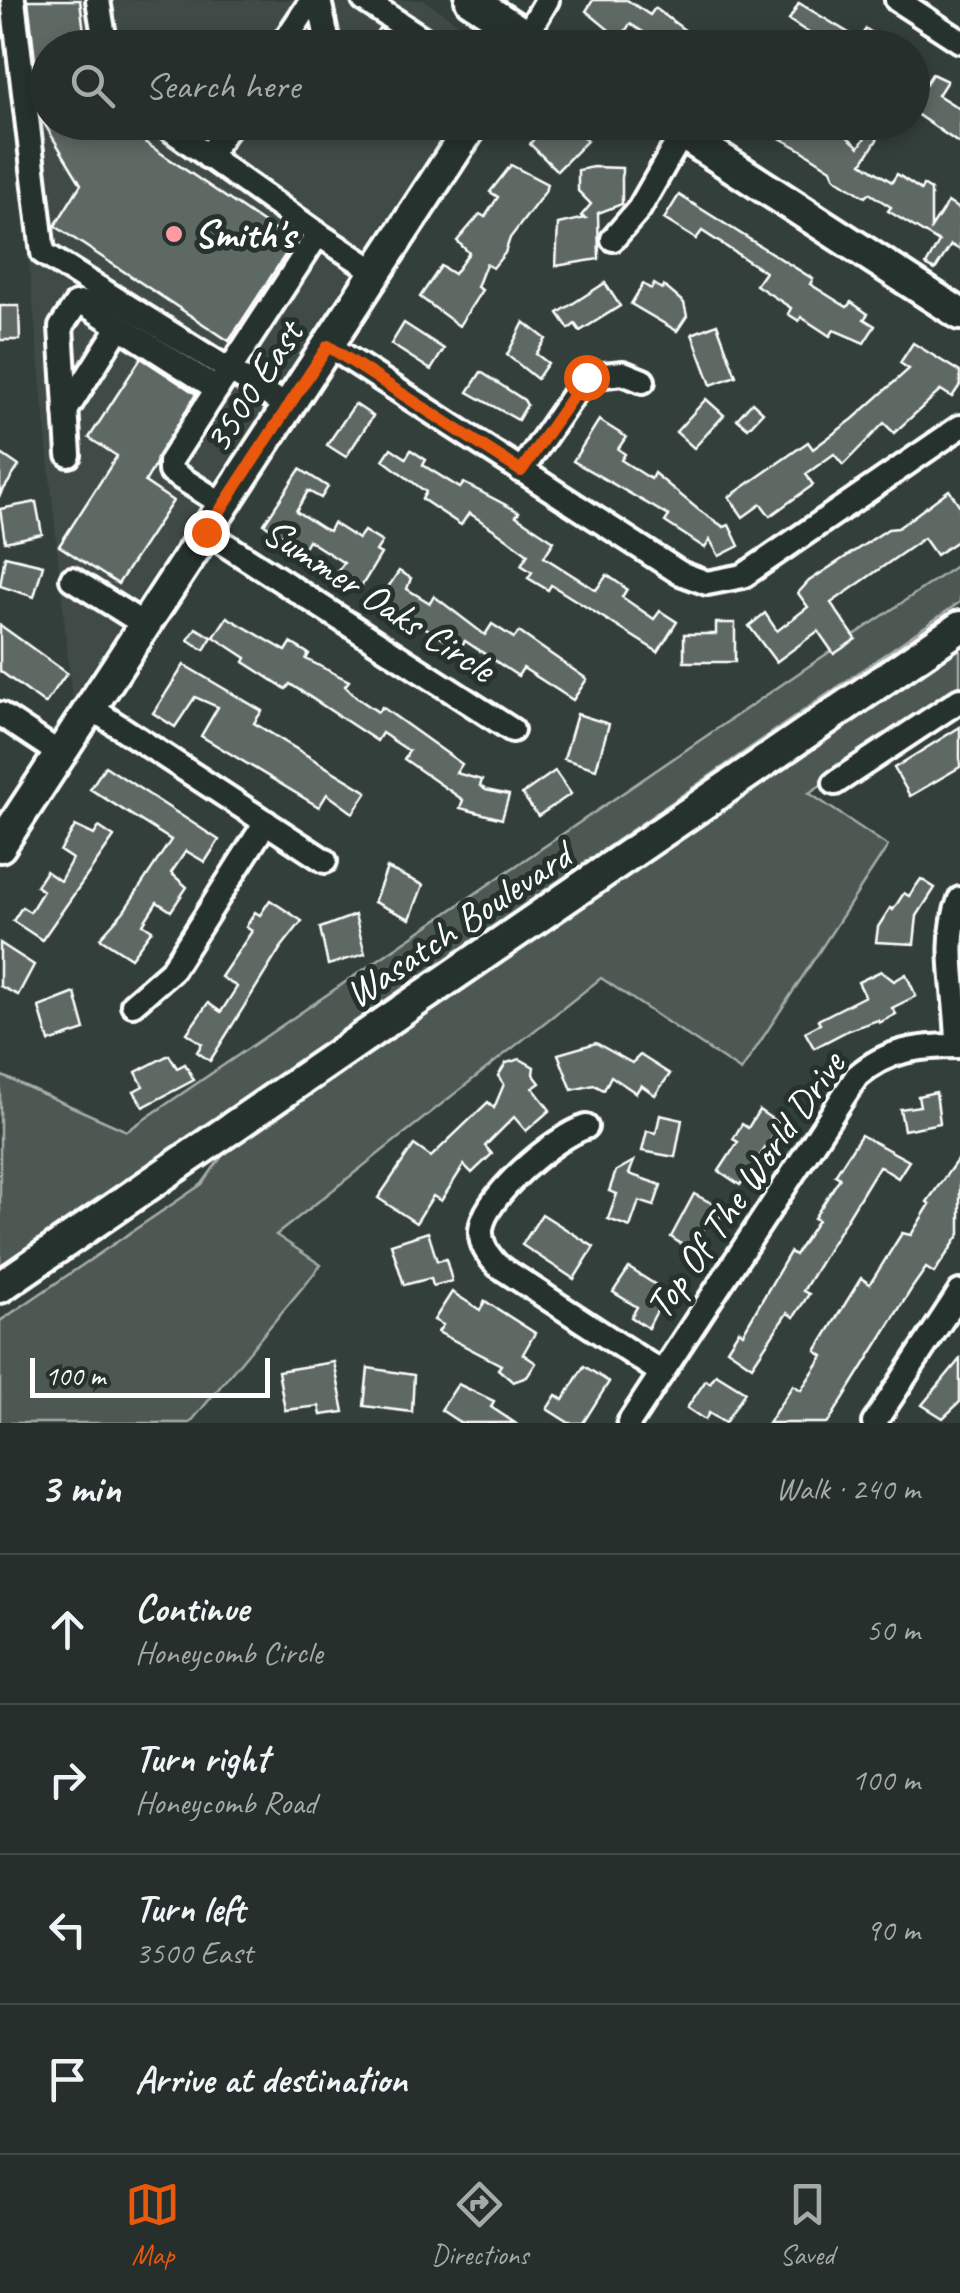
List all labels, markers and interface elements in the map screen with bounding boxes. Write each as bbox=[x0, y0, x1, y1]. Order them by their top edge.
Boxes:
search box bbox=[30, 30, 930, 140]
icon: search bbox=[65, 58, 120, 113]
text: Search here bbox=[145, 62, 300, 109]
place label: Smith's bbox=[194, 209, 299, 259]
marker: Smith's bbox=[163, 223, 185, 245]
street label: 3500 East bbox=[192, 309, 316, 462]
route start bbox=[564, 355, 610, 401]
street label: Summer Oaks Circle bbox=[254, 507, 507, 695]
route end bbox=[184, 510, 230, 556]
street label: Wasatch Boulevard bbox=[336, 828, 586, 1019]
street label: Top Of The World Drive bbox=[634, 1039, 858, 1328]
scale bar bbox=[30, 1353, 270, 1398]
text: 100 m bbox=[45, 1358, 105, 1393]
text: 3 min bbox=[40, 1462, 120, 1515]
text: Walk · 240 m bbox=[776, 1468, 920, 1509]
text: Continue bbox=[135, 1585, 249, 1632]
icon: ahead bbox=[40, 1602, 95, 1657]
text: 50 m bbox=[866, 1609, 920, 1650]
text: Honeycomb Circle bbox=[135, 1632, 323, 1673]
text: Turn right bbox=[135, 1735, 269, 1782]
icon: right bbox=[40, 1752, 95, 1807]
text: 100 m bbox=[851, 1759, 920, 1800]
text: Honeycomb Road bbox=[135, 1782, 316, 1823]
text: Turn left bbox=[135, 1885, 245, 1932]
icon: left bbox=[40, 1902, 95, 1957]
text: 90 m bbox=[866, 1909, 920, 1950]
text: 3500 East bbox=[135, 1932, 253, 1973]
icon: arrive bbox=[40, 2052, 95, 2107]
text: Arrive at destination bbox=[135, 2056, 407, 2103]
tab: Map bbox=[125, 2177, 180, 2272]
tab: Directions bbox=[431, 2177, 529, 2272]
tab: Saved bbox=[780, 2177, 835, 2272]

